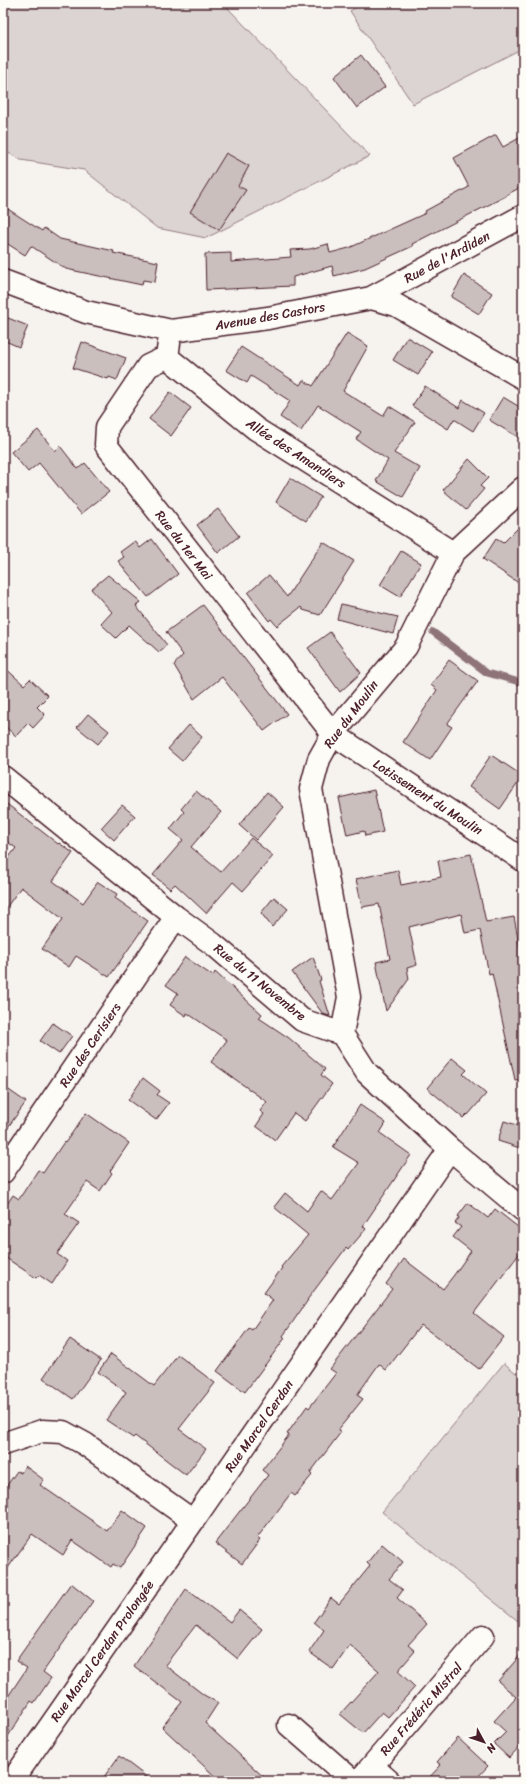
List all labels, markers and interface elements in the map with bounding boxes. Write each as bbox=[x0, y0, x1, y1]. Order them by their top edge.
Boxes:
street label: Rue de l'Ardiden bbox=[400, 225, 494, 289]
street label: Avenue des Castors bbox=[212, 295, 327, 337]
street label: Allée des Amandiers bbox=[240, 411, 351, 494]
street label: Rue du 1er Mai bbox=[149, 505, 219, 585]
street label: Rue du Moulin bbox=[318, 675, 384, 753]
street label: Lotissement du Moulin bbox=[368, 753, 488, 841]
street label: Rue du 11 Novembre bbox=[209, 937, 311, 1027]
street label: Rue des Cerisiers bbox=[53, 997, 127, 1092]
street label: Rue Marcel Cerdan bbox=[218, 1375, 300, 1477]
street label: Rue Marcel Cerdan Prolongée bbox=[44, 1575, 160, 1727]
street label: Rue Frédéric Mistral bbox=[374, 1657, 468, 1761]
north arrow bbox=[464, 1722, 504, 1762]
text: N bbox=[481, 1738, 502, 1757]

